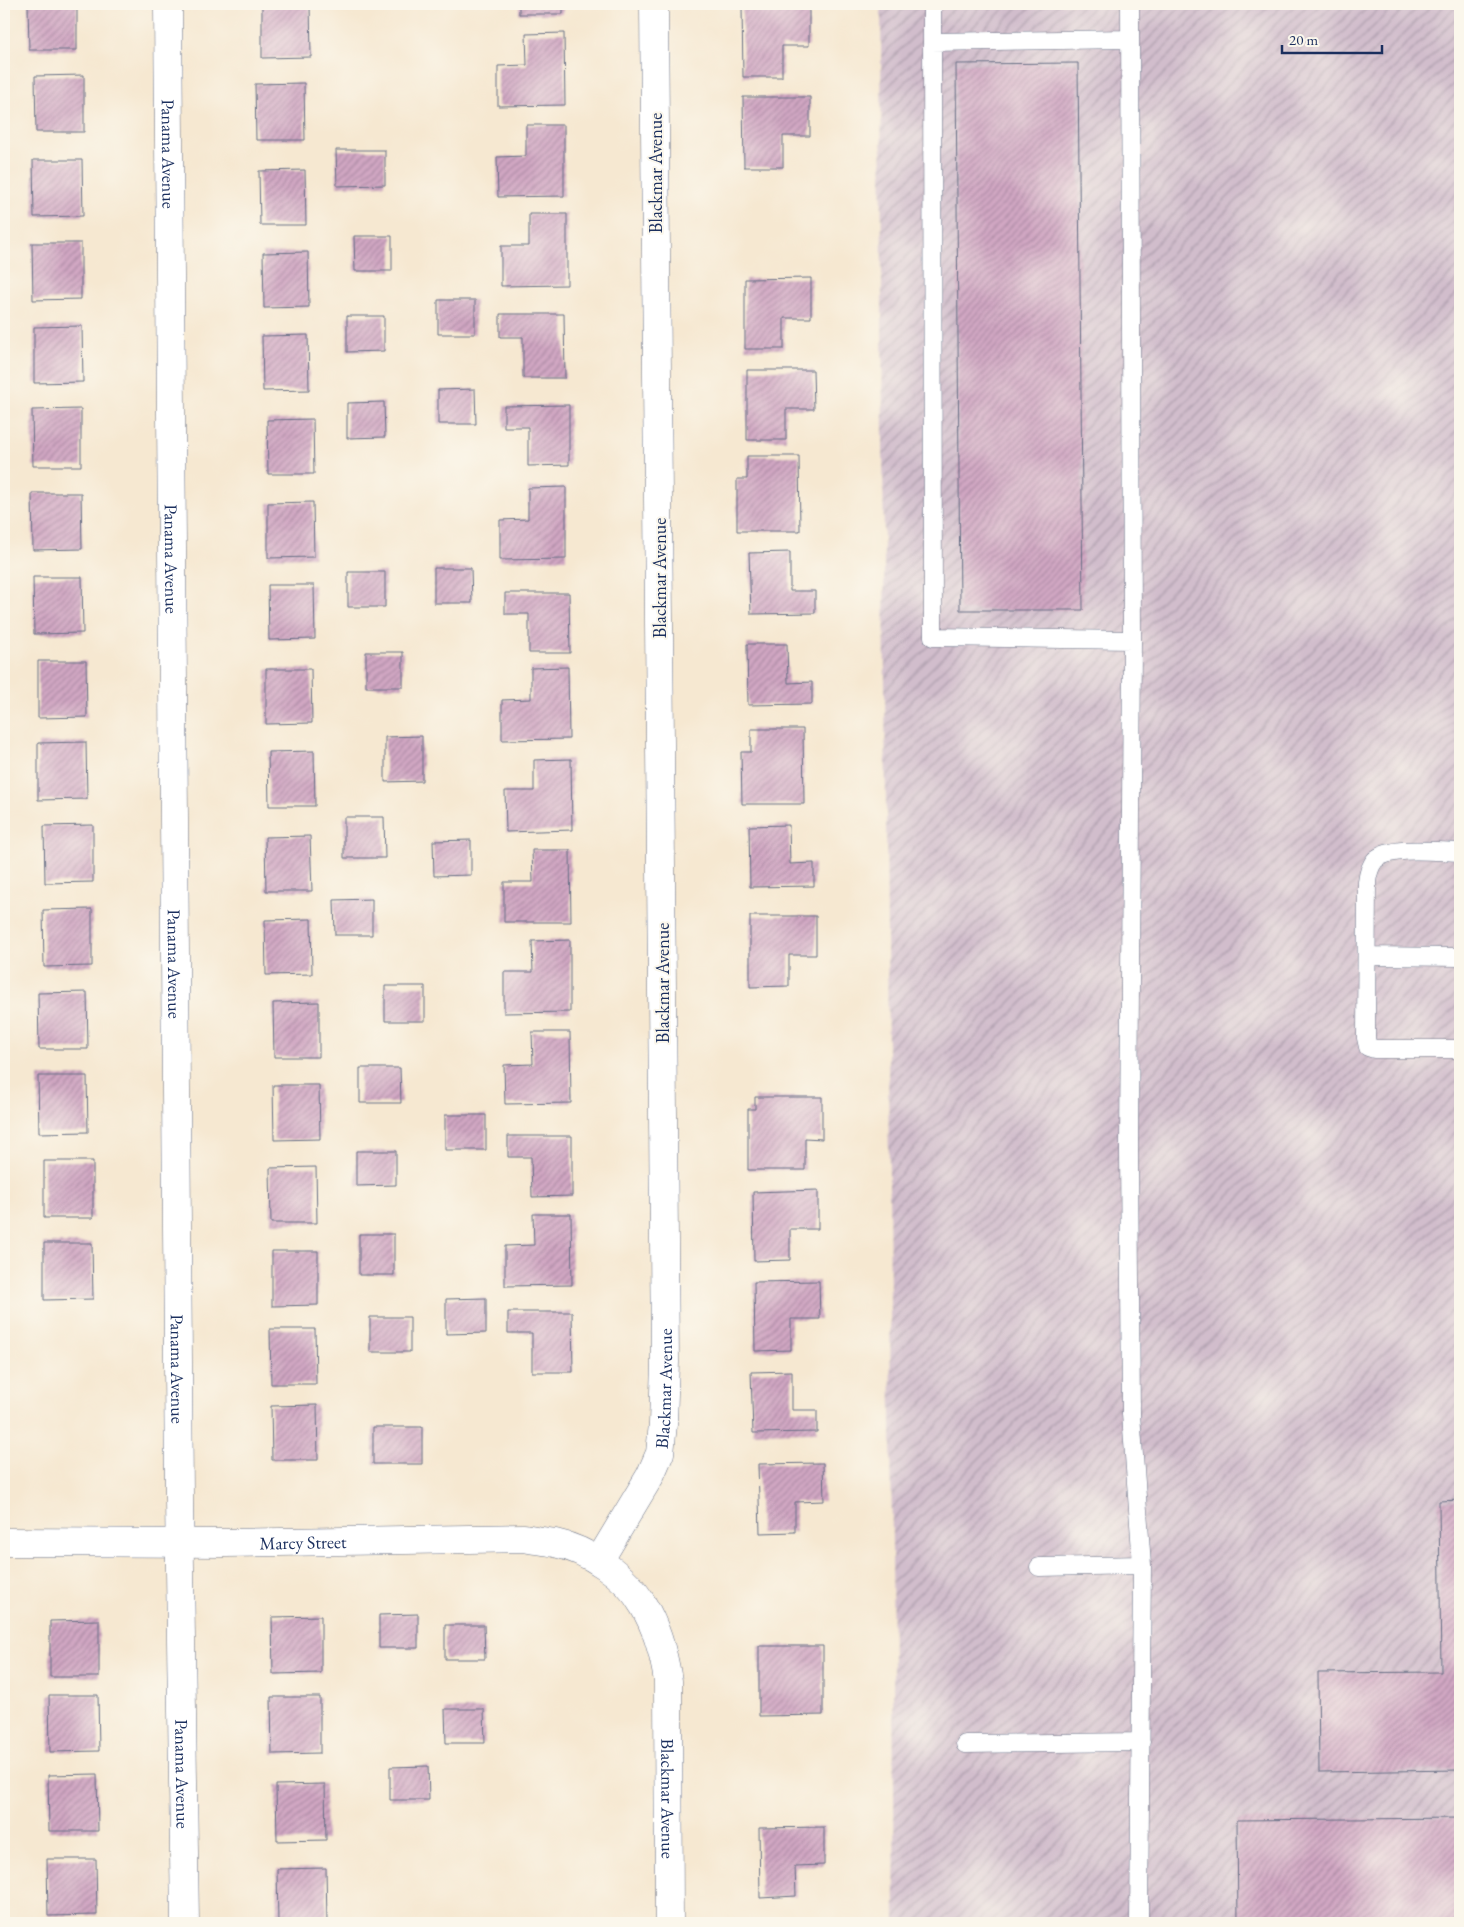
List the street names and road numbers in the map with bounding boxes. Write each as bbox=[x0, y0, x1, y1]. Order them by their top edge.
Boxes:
street label: Panama Avenue bbox=[157, 99, 181, 209]
street label: Blackmar Avenue bbox=[644, 113, 667, 233]
street label: Panama Avenue bbox=[160, 504, 184, 614]
street label: Blackmar Avenue bbox=[648, 518, 671, 638]
street label: Panama Avenue bbox=[163, 909, 187, 1019]
street label: Blackmar Avenue bbox=[651, 923, 674, 1043]
street label: Panama Avenue bbox=[166, 1314, 190, 1424]
street label: Blackmar Avenue bbox=[649, 1328, 677, 1450]
street label: Marcy Street bbox=[259, 1529, 347, 1554]
street label: Panama Avenue bbox=[171, 1719, 195, 1829]
street label: Blackmar Avenue bbox=[657, 1738, 680, 1859]

